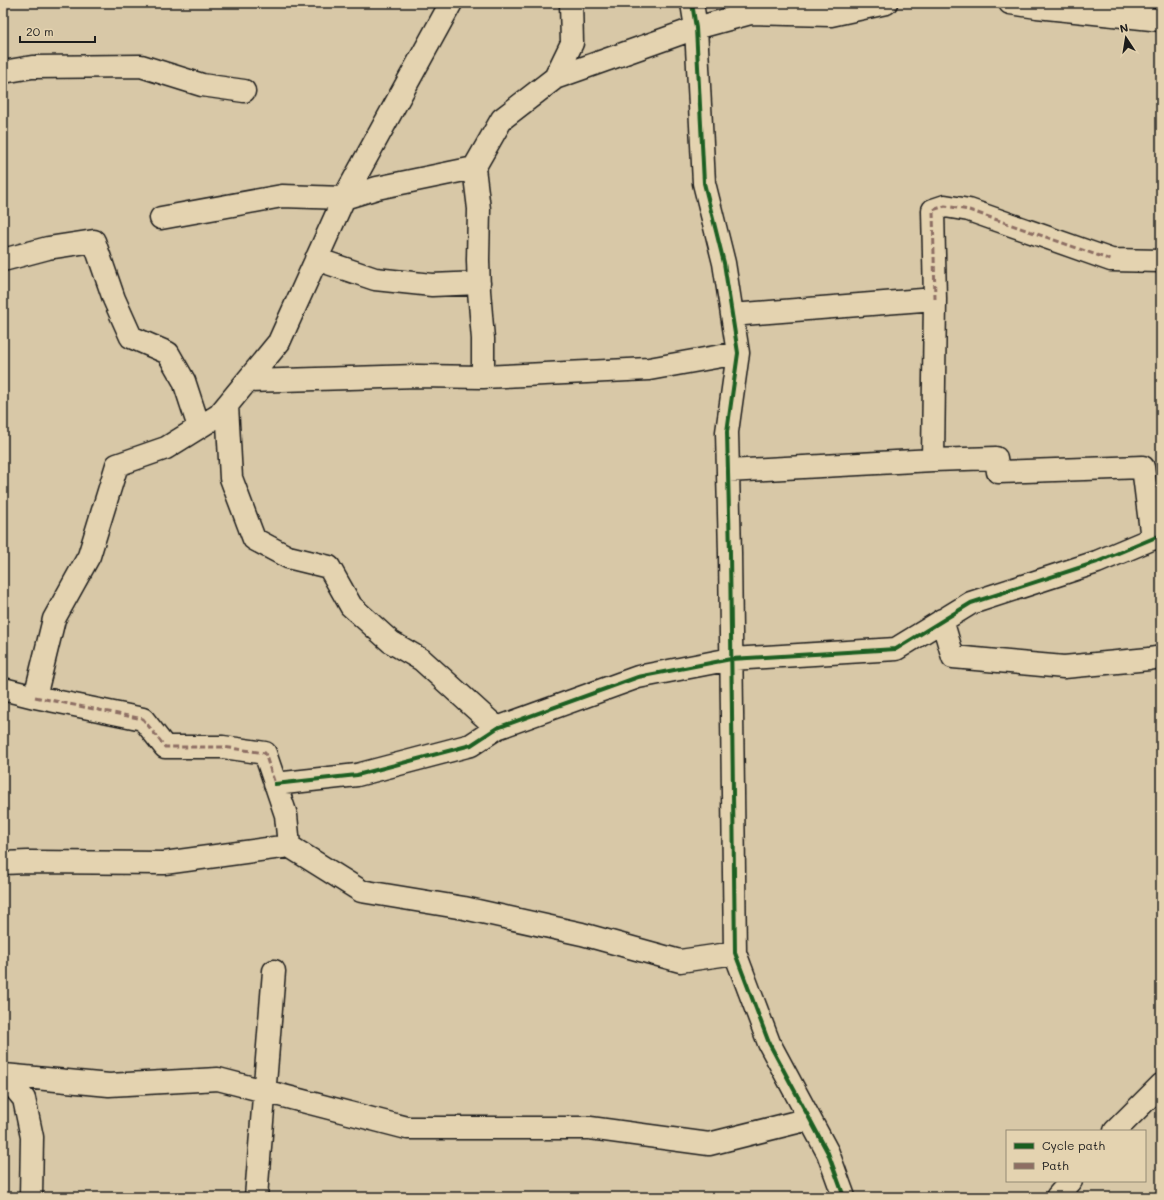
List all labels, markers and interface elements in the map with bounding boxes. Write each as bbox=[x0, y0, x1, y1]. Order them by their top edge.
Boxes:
scale bar bbox=[20, 18, 95, 44]
north arrow bbox=[1106, 18, 1146, 58]
text: N bbox=[1118, 20, 1129, 36]
text: 20 m bbox=[26, 23, 54, 39]
legend bbox=[1006, 1130, 1146, 1182]
text: Cycle path bbox=[1042, 1137, 1105, 1153]
text: Path bbox=[1042, 1157, 1069, 1173]

